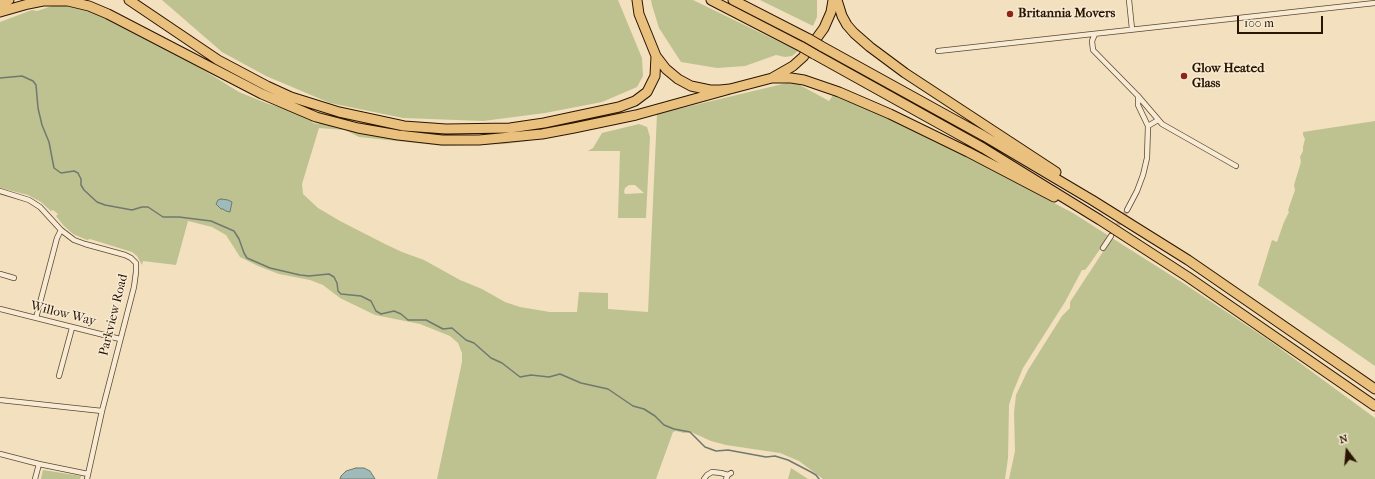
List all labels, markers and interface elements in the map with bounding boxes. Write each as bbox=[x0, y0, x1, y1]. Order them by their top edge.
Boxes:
place label: Britannia Movers bbox=[1018, 6, 1115, 22]
scale bar bbox=[1239, 8, 1325, 34]
marker: Britannia Movers bbox=[1005, 9, 1015, 19]
text: 100 m bbox=[1244, 16, 1274, 30]
place label: Glow Heated Glass bbox=[1192, 61, 1264, 92]
marker: Glow Heated Glass bbox=[1179, 71, 1189, 81]
street label: Parkview Road bbox=[96, 272, 132, 358]
street label: Willow Way bbox=[29, 298, 97, 330]
north arrow bbox=[1327, 431, 1367, 471]
text: N bbox=[1338, 432, 1349, 446]

